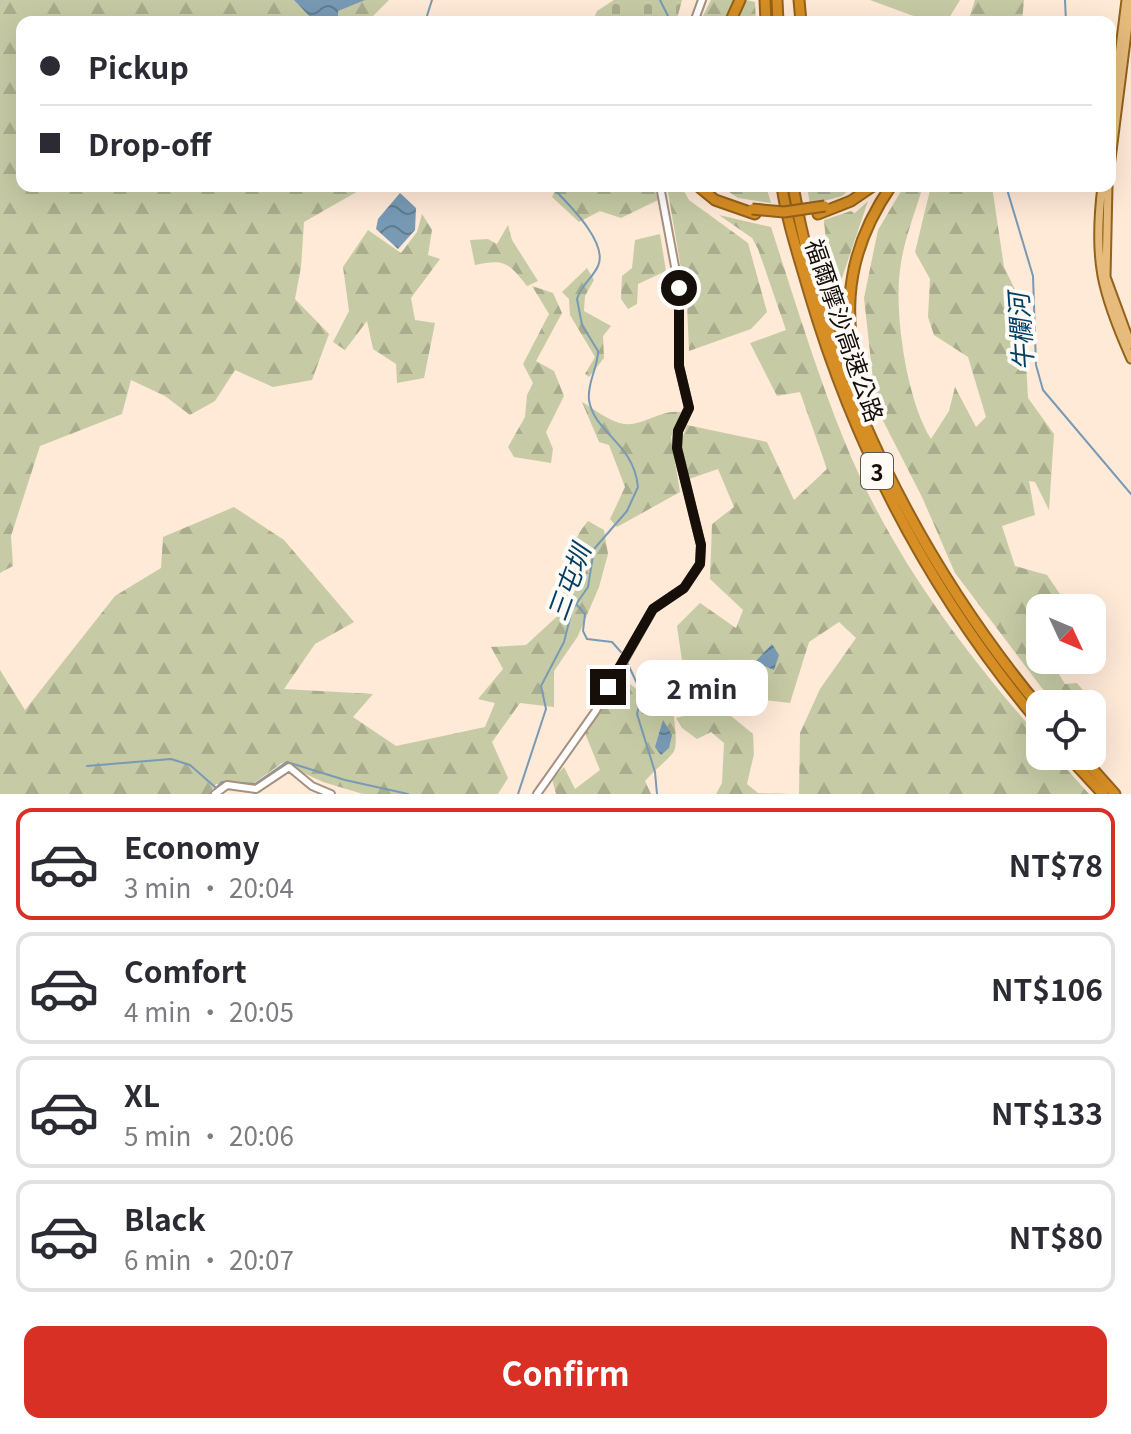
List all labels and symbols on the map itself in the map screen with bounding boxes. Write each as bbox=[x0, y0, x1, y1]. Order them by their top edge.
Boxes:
street label: 福爾摩沙高速公路 bbox=[798, 234, 894, 426]
route start bbox=[661, 270, 697, 306]
water label: 牛欄河 bbox=[997, 287, 1040, 372]
road number: 3 bbox=[861, 453, 893, 489]
water label: 三屯圳 bbox=[536, 535, 599, 625]
north arrow bbox=[1026, 594, 1106, 674]
callout: 2 min bbox=[636, 659, 768, 715]
route end bbox=[590, 669, 626, 705]

